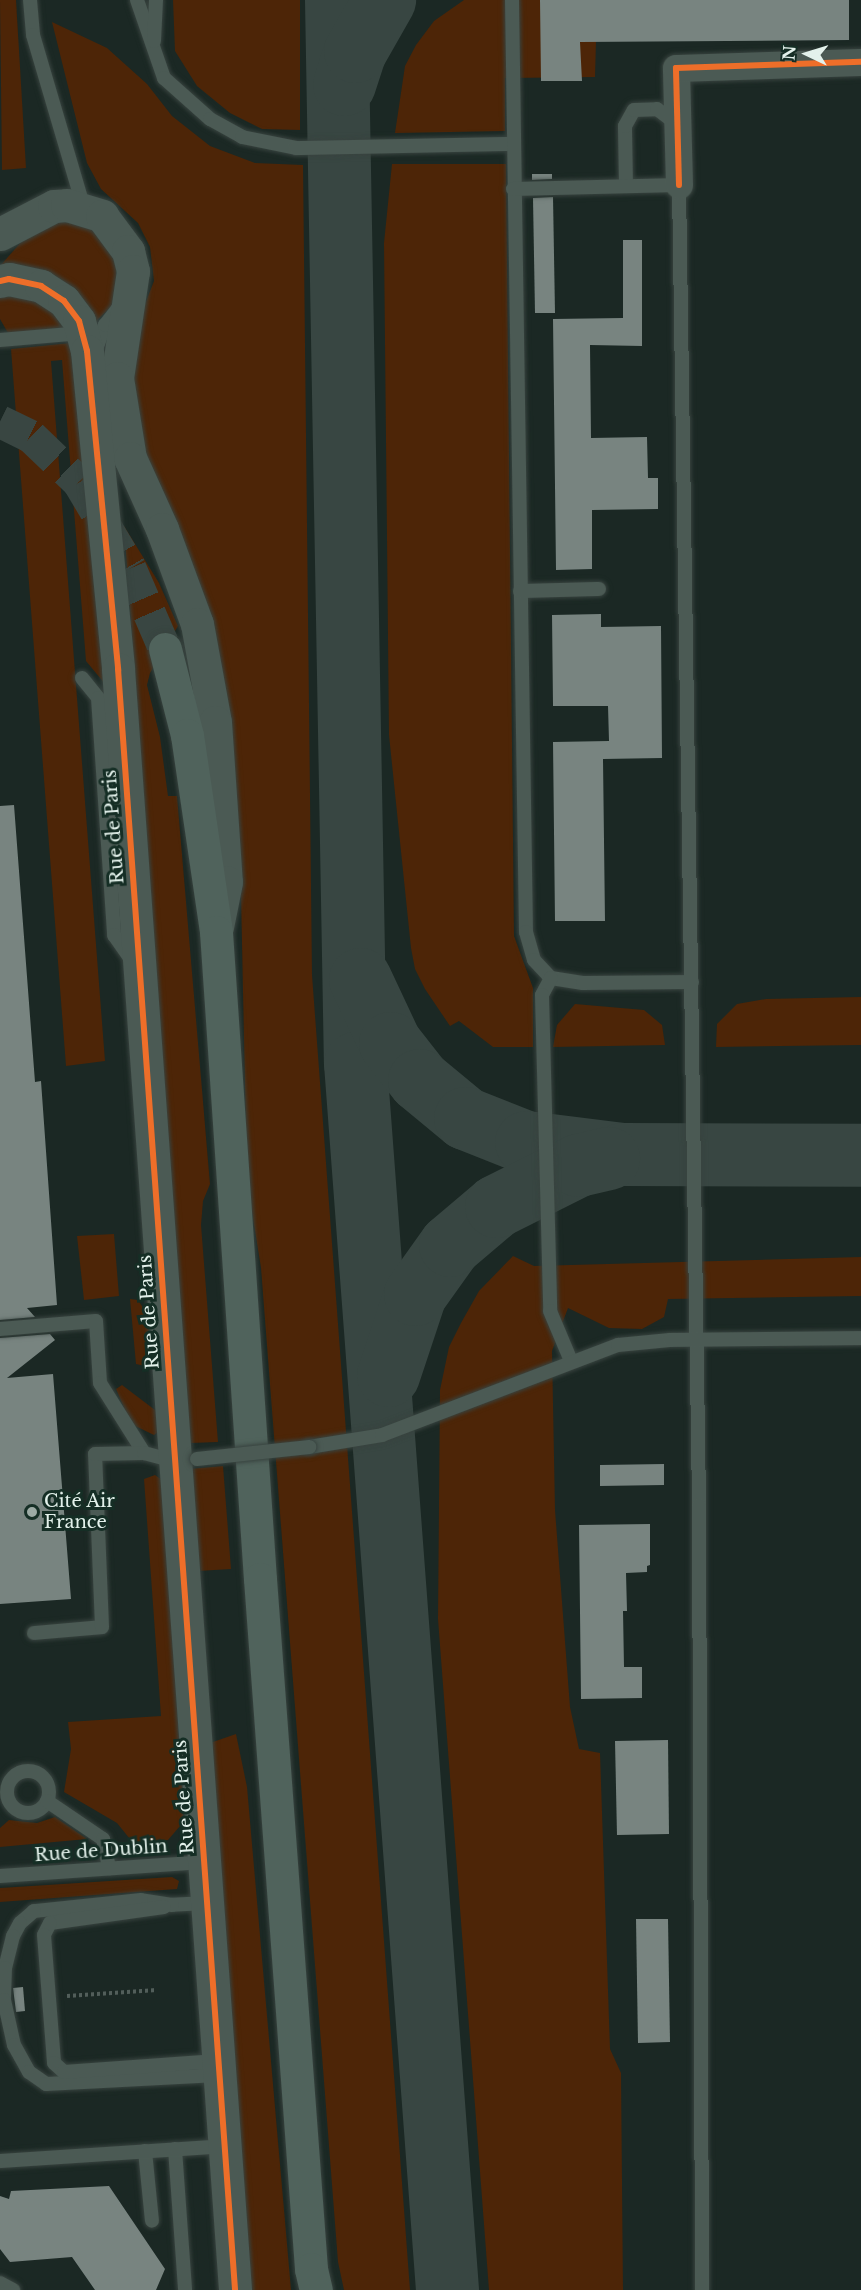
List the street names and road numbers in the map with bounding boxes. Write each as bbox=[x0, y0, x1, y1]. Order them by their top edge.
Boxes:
street label: Rue de Paris bbox=[99, 769, 129, 885]
street label: Rue de Paris bbox=[134, 1254, 164, 1370]
street label: Rue de Paris bbox=[169, 1739, 199, 1855]
street label: Rue de Dublin bbox=[34, 1836, 168, 1866]

